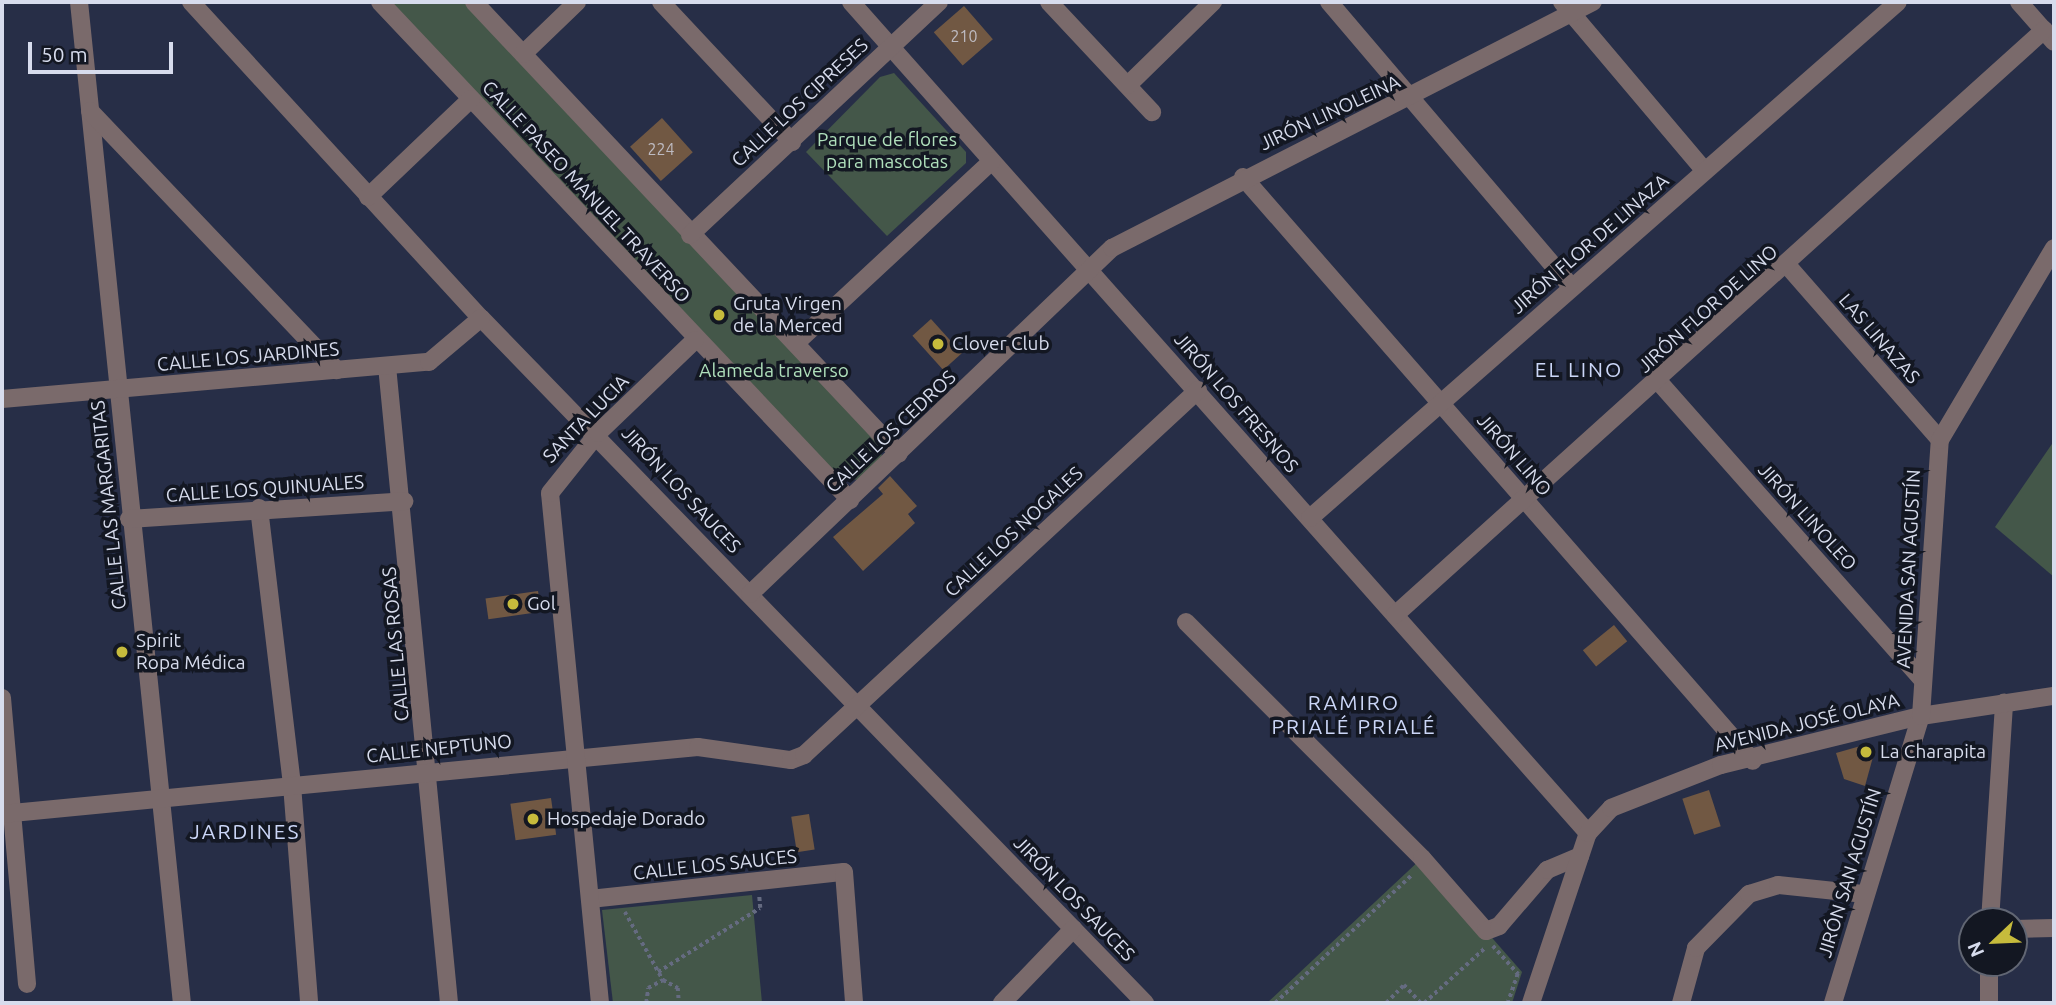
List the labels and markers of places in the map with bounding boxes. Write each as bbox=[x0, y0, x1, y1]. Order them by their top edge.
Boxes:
place label: Gruta Virgen de la Merced bbox=[733, 293, 843, 337]
marker: Gruta Virgen de la Merced bbox=[711, 307, 727, 323]
place label: Clover Club bbox=[952, 333, 1050, 355]
marker: Clover Club bbox=[930, 336, 946, 352]
place label: Gol bbox=[527, 593, 556, 615]
marker: Gol bbox=[505, 596, 521, 612]
place label: Spirit Ropa Médica bbox=[136, 630, 245, 674]
marker: Spirit Ropa Médica bbox=[114, 644, 130, 660]
place label: La Charapita bbox=[1880, 741, 1986, 763]
marker: La Charapita bbox=[1858, 744, 1874, 760]
place label: Hospedaje Dorado bbox=[547, 808, 705, 830]
marker: Hospedaje Dorado bbox=[525, 811, 541, 827]

